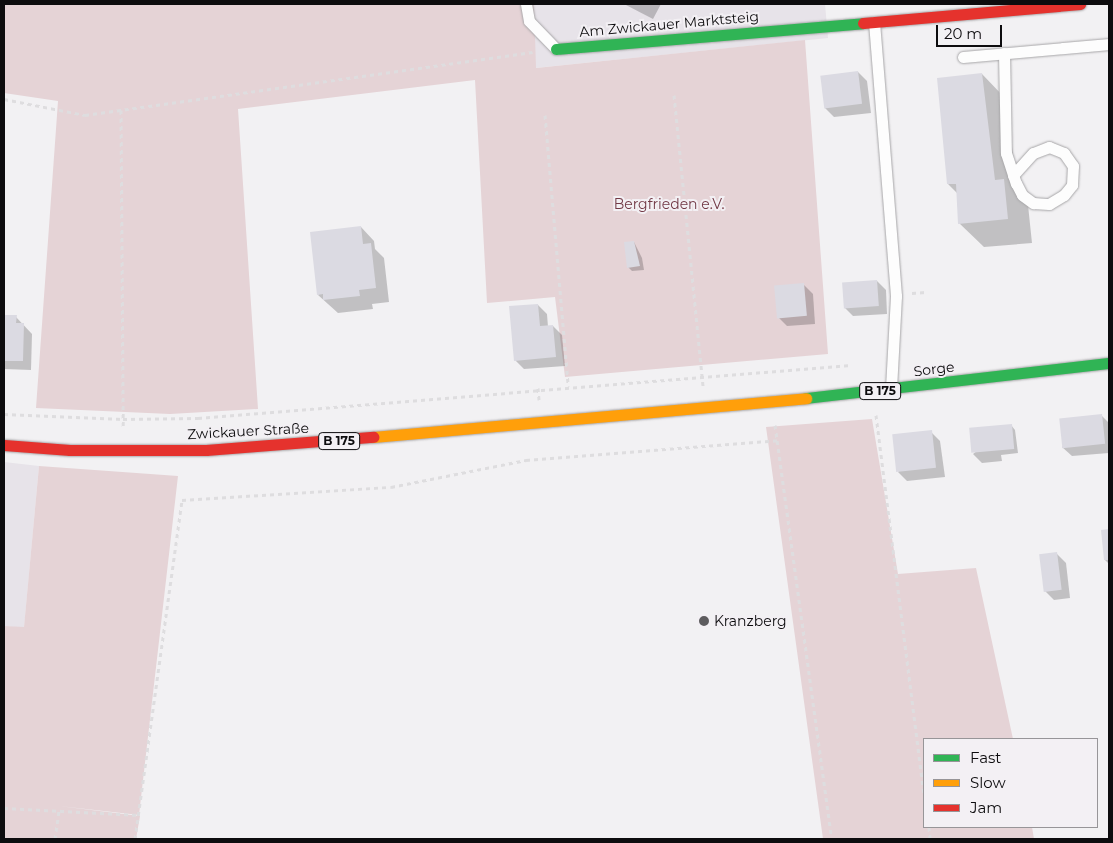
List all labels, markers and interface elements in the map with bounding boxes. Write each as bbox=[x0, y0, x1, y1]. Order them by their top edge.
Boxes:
street label: Am Zwickauer Marktsteig bbox=[579, 8, 759, 40]
scale bar bbox=[938, 15, 1004, 47]
text: 20 m bbox=[944, 24, 982, 43]
park label: Bergfrieden e.V. bbox=[614, 196, 724, 212]
street label: Sorge bbox=[913, 358, 955, 380]
road number: B 175 bbox=[859, 382, 901, 401]
street label: Zwickauer Straße bbox=[187, 419, 309, 443]
road number: B 175 bbox=[318, 432, 360, 451]
place label: Kranzberg bbox=[714, 613, 787, 629]
marker: Kranzberg bbox=[698, 615, 710, 627]
legend bbox=[923, 738, 1098, 828]
text: Fast bbox=[970, 748, 1001, 767]
text: Slow bbox=[970, 773, 1006, 792]
text: Jam bbox=[970, 798, 1002, 817]

